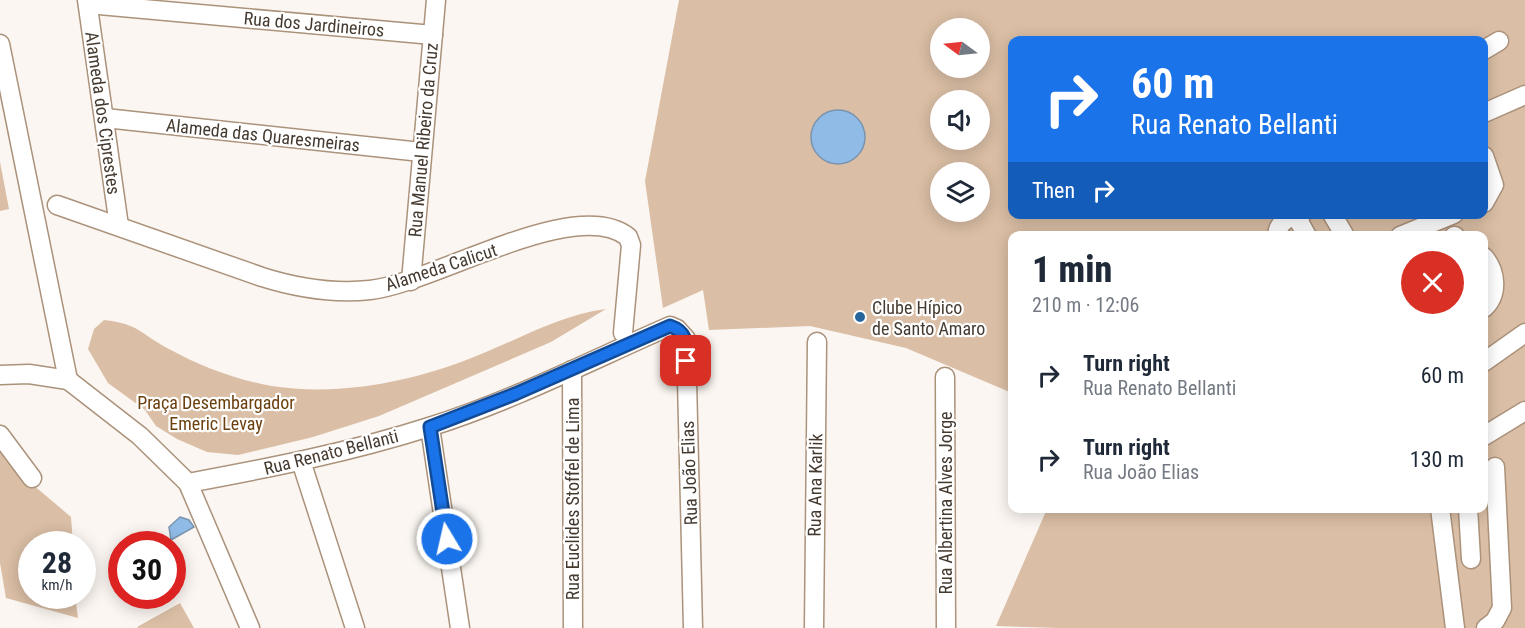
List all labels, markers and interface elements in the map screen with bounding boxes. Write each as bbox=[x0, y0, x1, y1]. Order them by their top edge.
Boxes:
street label: Rua dos Jardineiros bbox=[243, 7, 385, 41]
north arrow bbox=[930, 18, 990, 78]
map controls bbox=[930, 18, 990, 222]
street label: Alameda dos Ciprestes bbox=[81, 30, 125, 196]
street label: Rua Manuel Ribeiro da Cruz bbox=[404, 42, 442, 238]
text: 60 m bbox=[1131, 59, 1214, 108]
icon: right bbox=[1032, 60, 1110, 138]
button: sound bbox=[930, 90, 990, 150]
text: Rua Renato Bellanti bbox=[1131, 109, 1338, 141]
street label: Alameda das Quaresmeiras bbox=[165, 114, 361, 156]
button: layers bbox=[930, 162, 990, 222]
icon: right bbox=[1087, 174, 1120, 207]
text: Then bbox=[1032, 178, 1075, 203]
street label: Alameda Calicut bbox=[382, 239, 500, 295]
text: 1 min bbox=[1032, 249, 1112, 291]
button: close bbox=[1401, 251, 1464, 314]
text: 210 m · 12:06 bbox=[1032, 293, 1139, 317]
place label: Clube Hípico de Santo Amaro bbox=[872, 297, 985, 339]
marker: Clube Hípico de Santo Amaro bbox=[853, 310, 867, 324]
pin bbox=[660, 335, 711, 386]
icon: arrive bbox=[669, 344, 702, 377]
text: Turn right bbox=[1083, 351, 1170, 376]
icon: right bbox=[1032, 359, 1065, 392]
text: 60 m bbox=[1421, 363, 1464, 388]
text: Rua Renato Bellanti bbox=[1083, 376, 1236, 400]
park label: Praça Desembargador Emeric Levay bbox=[137, 392, 295, 434]
street label: Rua Euclides Stoffel de Lima bbox=[562, 398, 583, 600]
street label: Rua Albertina Alves Jorge bbox=[935, 412, 956, 594]
street label: Rua João Elias bbox=[677, 420, 701, 526]
street label: Rua Renato Bellanti bbox=[262, 425, 400, 479]
street label: Rua Ana Karlik bbox=[804, 433, 826, 537]
text: Turn right bbox=[1083, 435, 1170, 460]
icon: right bbox=[1032, 443, 1065, 476]
text: 130 m bbox=[1410, 447, 1464, 472]
text: Rua João Elias bbox=[1083, 460, 1199, 484]
position arrow bbox=[415, 507, 479, 571]
speed limit sign: 30 bbox=[108, 531, 186, 609]
text: 28 bbox=[42, 545, 72, 580]
text: km/h bbox=[42, 576, 72, 594]

